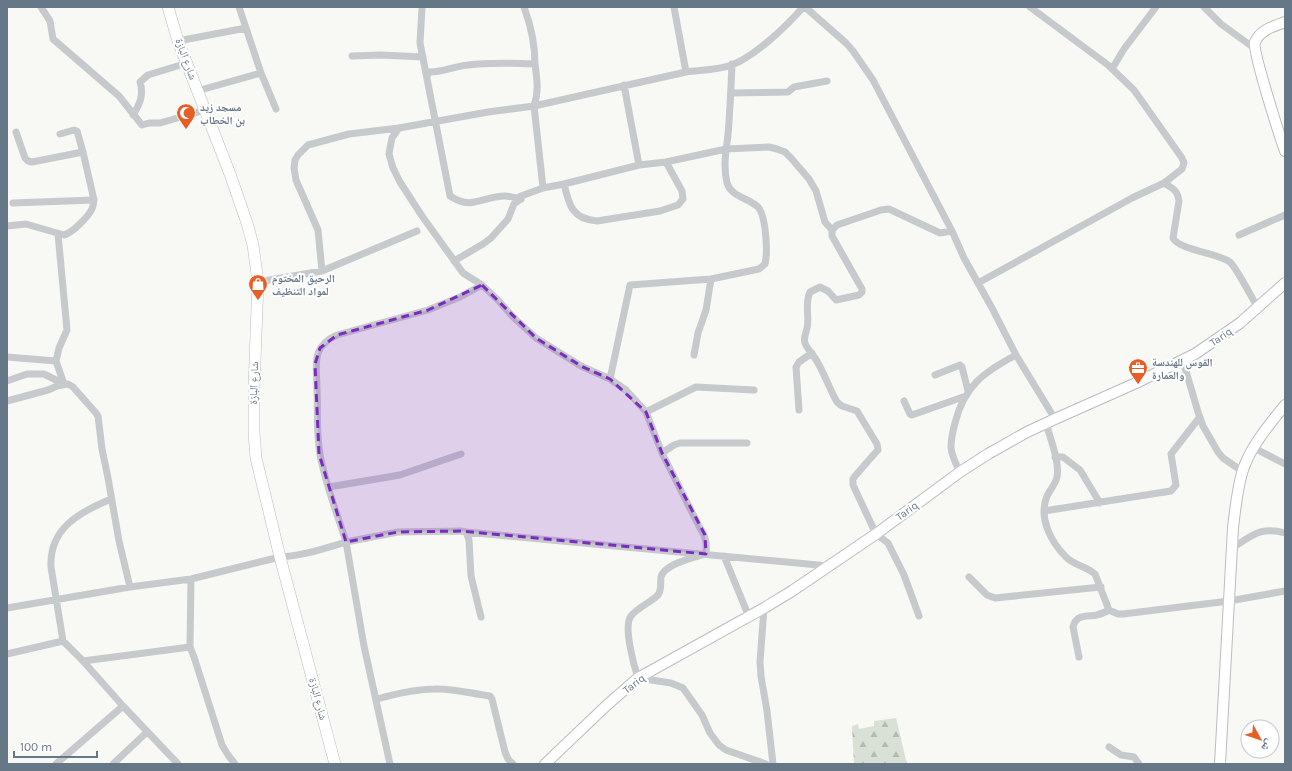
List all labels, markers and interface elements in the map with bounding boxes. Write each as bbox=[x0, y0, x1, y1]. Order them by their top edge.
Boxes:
street label: شارع البازة bbox=[173, 36, 199, 82]
place label: مسجد زيد بن الخطاب bbox=[200, 101, 245, 128]
mosque icon: مسجد زيد بن الخطاب bbox=[175, 102, 197, 130]
place label: الرحيق المختوم لمواد التنظيف bbox=[272, 272, 335, 298]
shop icon: الرحيق المختوم لمواد التنظيف bbox=[247, 273, 269, 301]
street label: Tariq bbox=[1207, 324, 1235, 349]
place label: القوس للهندسة والعمارة bbox=[1152, 356, 1213, 382]
office icon: القوس للهندسة والعمارة bbox=[1127, 357, 1149, 385]
street label: شارع البازة bbox=[247, 361, 261, 405]
street label: Tariq bbox=[893, 498, 921, 523]
street label: Tariq bbox=[620, 671, 648, 697]
street label: شارع البازة bbox=[306, 676, 330, 722]
north arrow bbox=[1240, 719, 1280, 759]
scale bar bbox=[14, 733, 97, 759]
text: ش bbox=[1258, 736, 1276, 754]
text: 100 m bbox=[20, 740, 52, 754]

